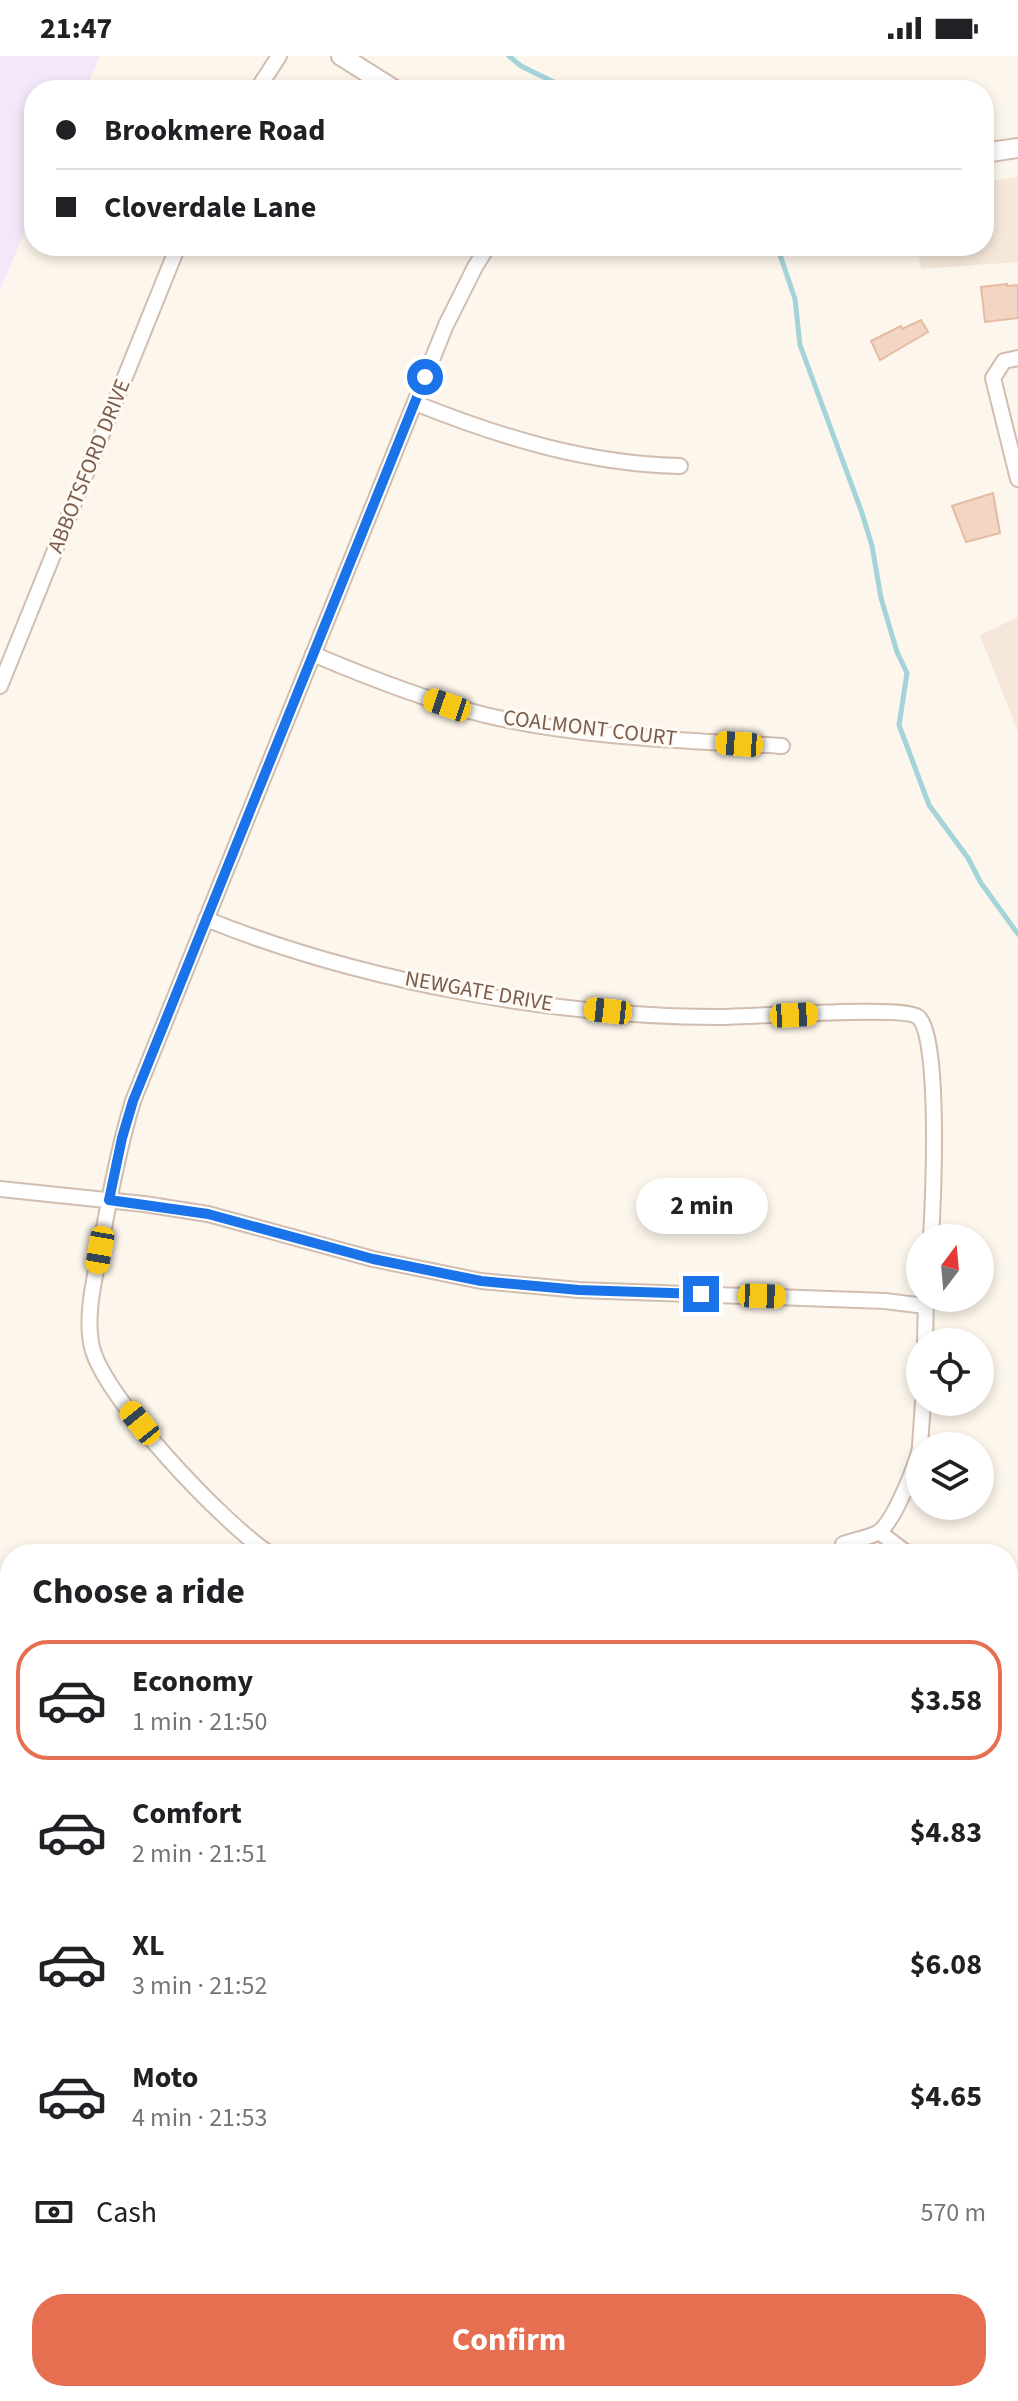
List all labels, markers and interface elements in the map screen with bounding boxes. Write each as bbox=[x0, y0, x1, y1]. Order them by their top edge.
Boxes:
text: 21:47 bbox=[40, 7, 112, 50]
text: Brookmere Road bbox=[104, 109, 325, 152]
text: Cloverdale Lane bbox=[104, 186, 316, 229]
route start bbox=[407, 359, 443, 395]
street label: ABBOTSFORD DRIVE bbox=[40, 374, 138, 558]
car bbox=[420, 686, 474, 724]
street label: COALMONT COURT bbox=[501, 701, 679, 755]
car bbox=[714, 730, 764, 758]
street label: NEWGATE DRIVE bbox=[402, 962, 556, 1020]
car bbox=[583, 997, 633, 1025]
car bbox=[769, 1002, 819, 1028]
callout: 2 min bbox=[635, 1178, 767, 1234]
text: 2 min bbox=[670, 1187, 734, 1224]
car bbox=[84, 1224, 116, 1276]
north arrow bbox=[906, 1224, 994, 1312]
map controls bbox=[906, 1224, 994, 1520]
route end bbox=[683, 1276, 719, 1312]
car bbox=[738, 1283, 786, 1309]
button: locate bbox=[906, 1328, 994, 1416]
car bbox=[116, 1397, 164, 1449]
button: layers bbox=[906, 1432, 994, 1520]
text: Choose a ride bbox=[32, 1566, 245, 1617]
text: Economy bbox=[132, 1660, 253, 1703]
icon: car bbox=[36, 1664, 108, 1736]
text: $3.58 bbox=[910, 1679, 982, 1722]
text: 1 min · 21:50 bbox=[132, 1703, 267, 1740]
text: Comfort bbox=[132, 1792, 242, 1835]
icon: car bbox=[36, 1796, 108, 1868]
text: $4.83 bbox=[910, 1811, 982, 1854]
text: 2 min · 21:51 bbox=[132, 1835, 267, 1872]
text: XL bbox=[132, 1924, 165, 1967]
icon: car bbox=[36, 1928, 108, 2000]
text: $6.08 bbox=[910, 1943, 982, 1986]
text: 3 min · 21:52 bbox=[132, 1967, 267, 2004]
text: Moto bbox=[132, 2056, 198, 2099]
icon: car bbox=[36, 2060, 108, 2132]
text: $4.65 bbox=[910, 2075, 982, 2118]
text: 4 min · 21:53 bbox=[132, 2099, 267, 2136]
icon: cash bbox=[32, 2190, 76, 2234]
text: Cash bbox=[96, 2191, 157, 2234]
text: 570 m bbox=[920, 2194, 986, 2231]
button: Confirm bbox=[32, 2294, 986, 2386]

